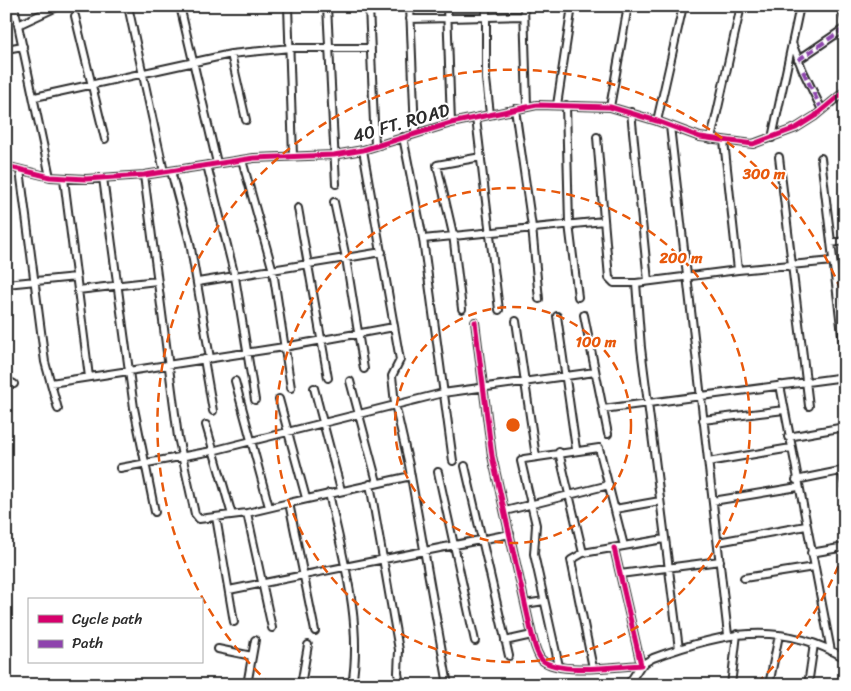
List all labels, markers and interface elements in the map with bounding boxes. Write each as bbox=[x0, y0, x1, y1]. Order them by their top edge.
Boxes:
street label: 40 FT. ROAD bbox=[349, 94, 454, 152]
text: 300 m bbox=[742, 161, 786, 187]
text: 200 m bbox=[658, 245, 703, 271]
text: 100 m bbox=[576, 329, 617, 355]
centre of rings bbox=[504, 416, 522, 434]
legend bbox=[28, 598, 202, 664]
text: Cycle path bbox=[72, 606, 143, 632]
text: Path bbox=[72, 630, 103, 656]

